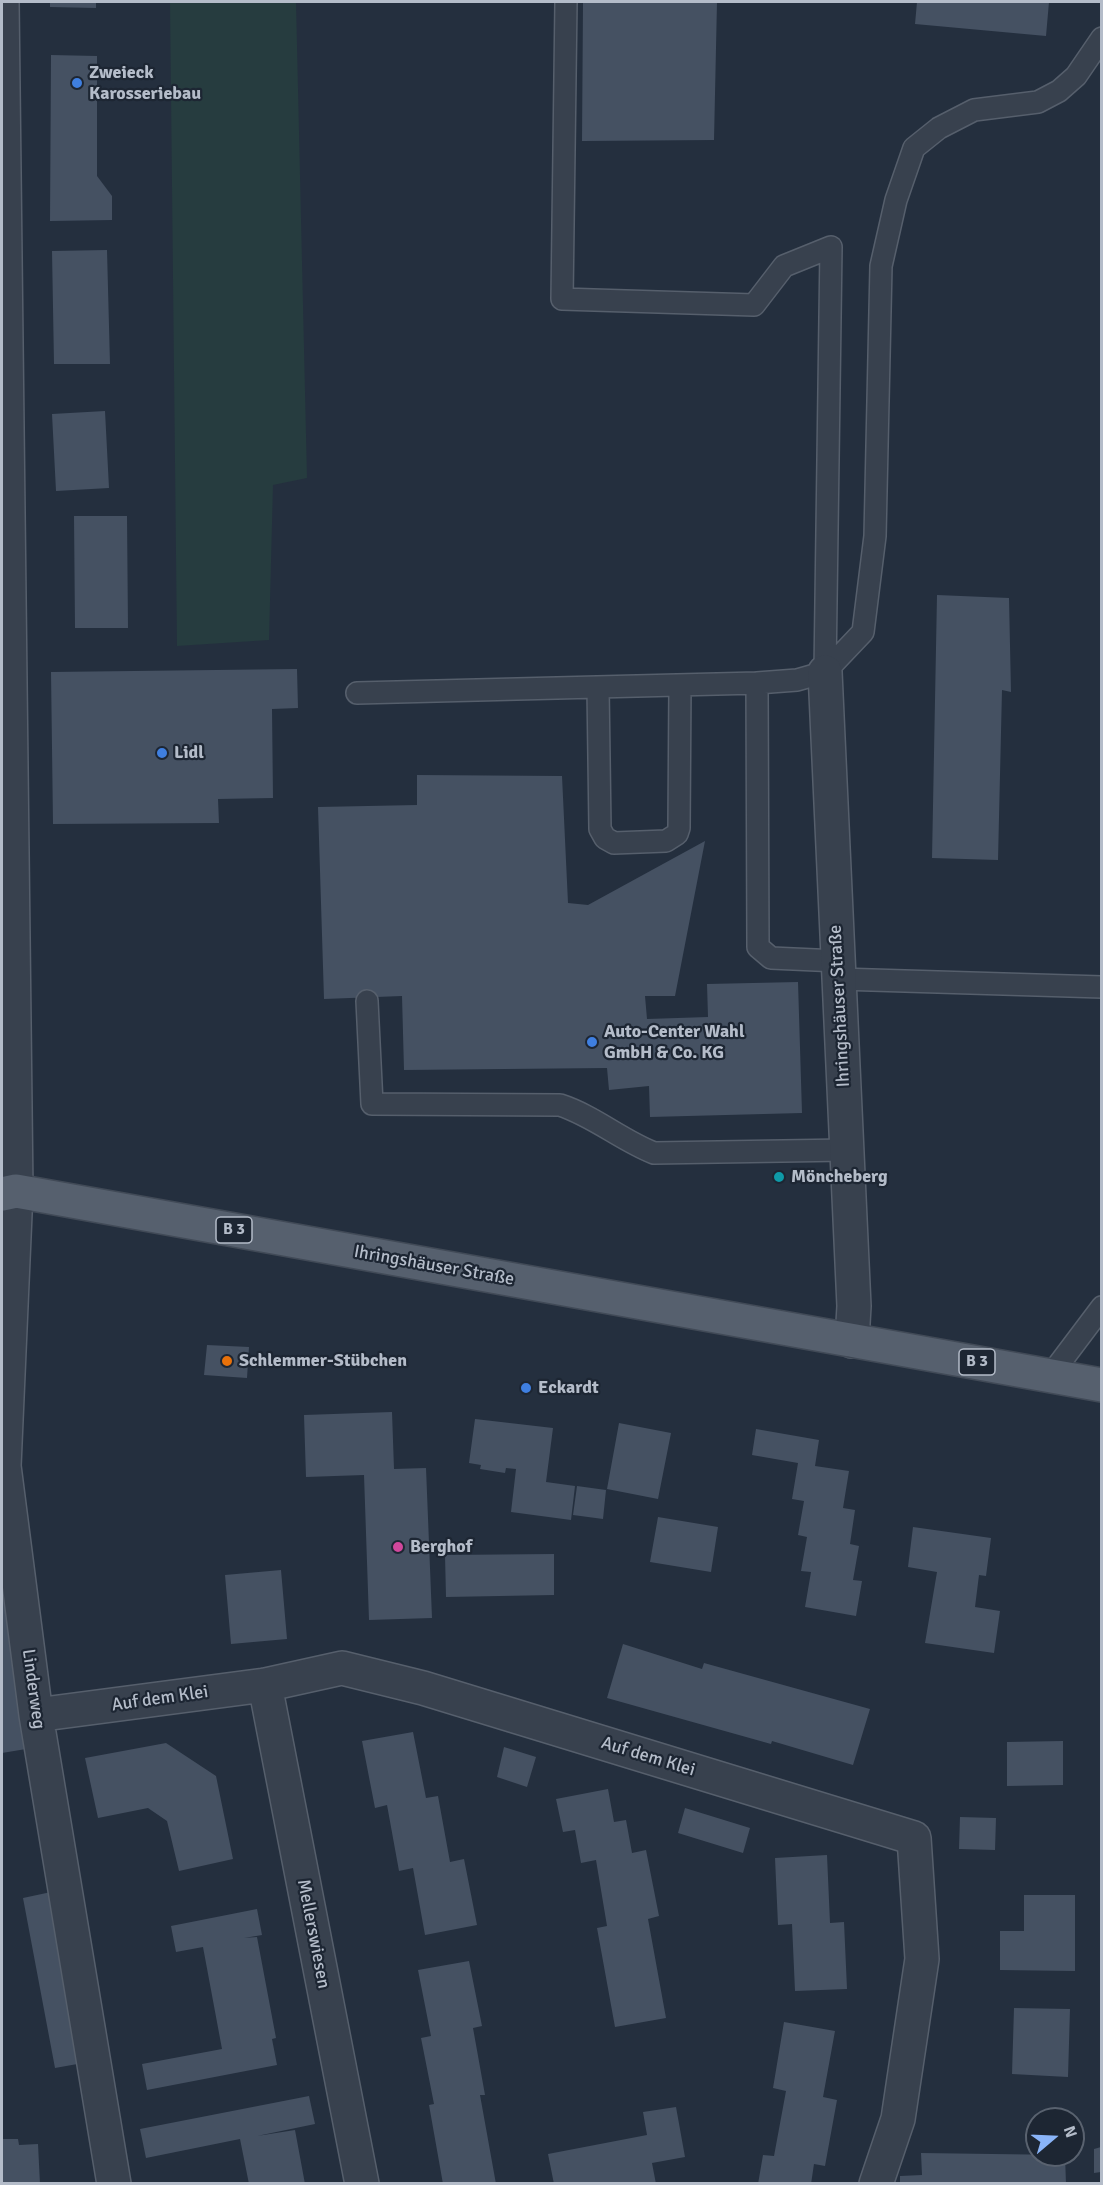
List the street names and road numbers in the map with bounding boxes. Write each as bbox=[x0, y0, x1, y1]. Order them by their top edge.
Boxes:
street label: Ihringshäuser Straße bbox=[825, 924, 855, 1088]
road number: B 3 bbox=[216, 1217, 252, 1243]
street label: Ihringshäuser Straße bbox=[352, 1241, 516, 1291]
road number: B 3 bbox=[959, 1349, 995, 1375]
street label: Linderweg bbox=[17, 1648, 49, 1730]
street label: Auf dem Klei bbox=[110, 1682, 210, 1716]
street label: Auf dem Klei bbox=[598, 1732, 698, 1782]
street label: Mellerswiesen bbox=[292, 1877, 334, 1991]

